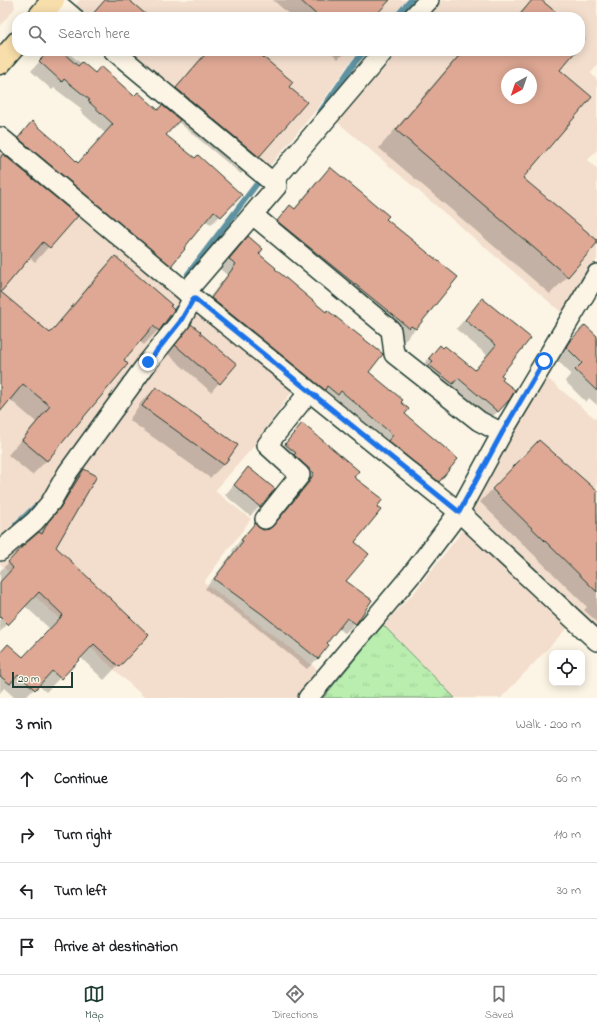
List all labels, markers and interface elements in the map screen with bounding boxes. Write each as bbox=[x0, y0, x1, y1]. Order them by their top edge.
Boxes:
search box bbox=[12, 12, 585, 56]
icon: search bbox=[26, 23, 48, 45]
text: Search here bbox=[58, 23, 130, 45]
north arrow bbox=[501, 68, 537, 104]
route start bbox=[535, 352, 553, 370]
route end bbox=[139, 353, 157, 371]
map controls bbox=[549, 650, 585, 686]
button: locate bbox=[549, 650, 585, 686]
scale bar bbox=[12, 670, 73, 689]
text: 20 m bbox=[18, 671, 40, 687]
text: 3 min bbox=[16, 712, 52, 737]
text: Walk · 200 m bbox=[516, 715, 581, 734]
icon: ahead bbox=[16, 768, 38, 790]
text: Continue bbox=[54, 768, 108, 790]
text: 60 m bbox=[556, 769, 581, 788]
icon: right bbox=[16, 824, 38, 846]
text: Turn right bbox=[54, 824, 112, 846]
text: 110 m bbox=[554, 825, 581, 844]
icon: left bbox=[16, 880, 38, 902]
text: Turn left bbox=[54, 880, 107, 902]
text: 30 m bbox=[557, 881, 581, 900]
icon: arrive bbox=[16, 936, 38, 958]
text: Arrive at destination bbox=[54, 936, 178, 958]
tab: Map bbox=[83, 983, 105, 1023]
tab: Directions bbox=[272, 983, 318, 1023]
tab: Saved bbox=[485, 983, 514, 1023]

